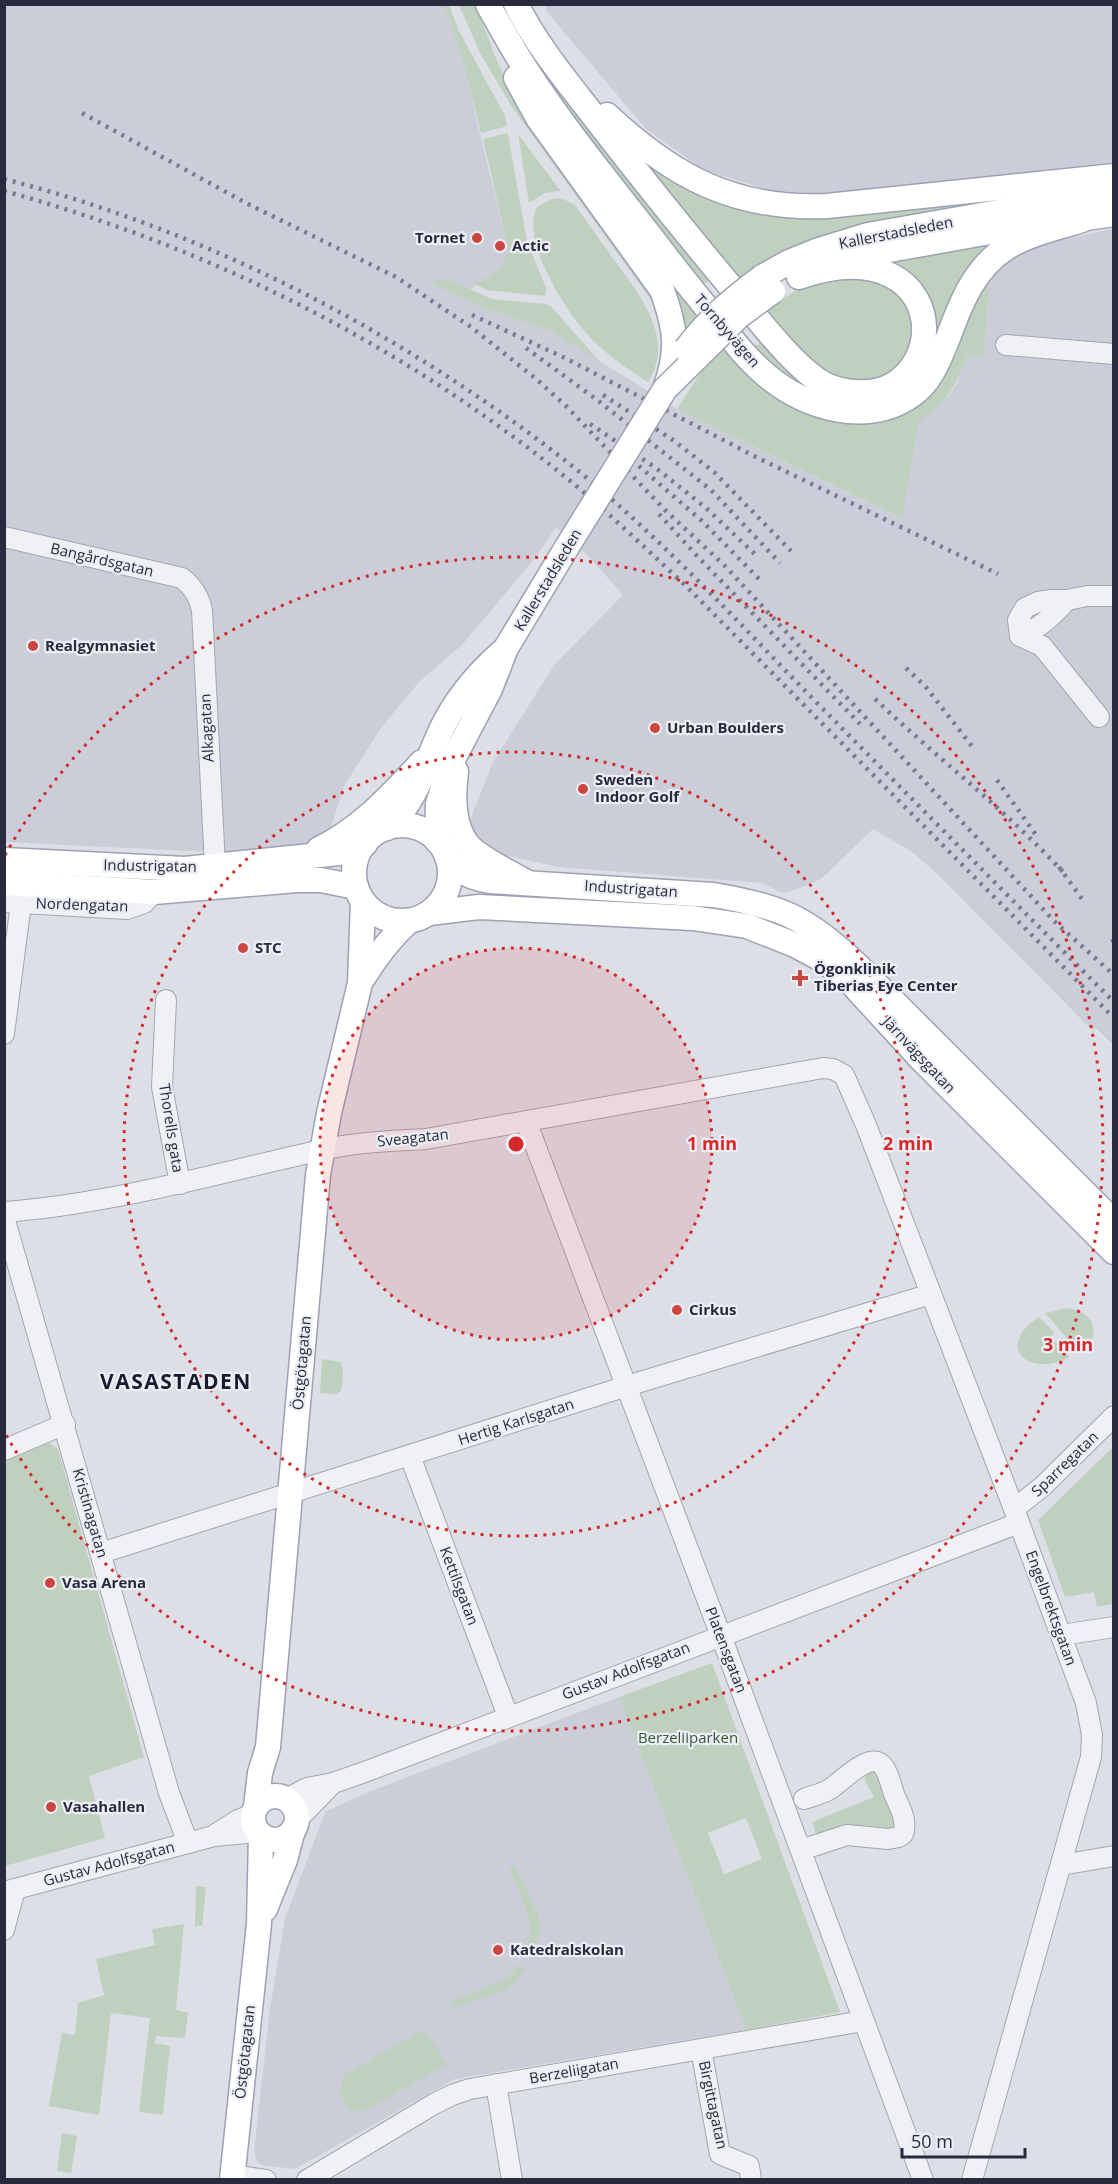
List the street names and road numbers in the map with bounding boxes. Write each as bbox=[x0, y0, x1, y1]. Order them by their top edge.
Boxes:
street label: Kallerstadsleden bbox=[837, 211, 955, 253]
street label: Tornbyvägen bbox=[690, 289, 765, 371]
street label: Kallerstadsleden bbox=[509, 525, 586, 634]
street label: Bangårdsgatan bbox=[49, 537, 156, 581]
street label: Alkagatan bbox=[194, 693, 218, 763]
street label: Industrigatan bbox=[103, 854, 197, 876]
street label: Industrigatan bbox=[584, 875, 678, 901]
street label: Nordengatan bbox=[35, 892, 129, 916]
street label: Järnvägsgatan bbox=[878, 1010, 961, 1097]
street label: Thorells gata bbox=[155, 1082, 189, 1174]
street label: Sveagatan bbox=[376, 1123, 450, 1151]
street label: Östgötagatan bbox=[287, 1315, 315, 1411]
street label: Hertig Karlsgatan bbox=[455, 1393, 576, 1449]
street label: Sparregatan bbox=[1027, 1426, 1102, 1500]
street label: Kristinagatan bbox=[69, 1466, 113, 1560]
street label: Kettilsgatan bbox=[436, 1544, 484, 1628]
street label: Engelbrektsgatan bbox=[1022, 1547, 1082, 1668]
street label: Platensgatan bbox=[701, 1604, 753, 1696]
street label: Gustav Adolfsgatan bbox=[559, 1636, 692, 1704]
street label: Gustav Adolfsgatan bbox=[41, 1836, 177, 1890]
street label: Östgötagatan bbox=[229, 2004, 259, 2100]
street label: Berzeliigatan bbox=[528, 2052, 620, 2088]
street label: Birgittagatan bbox=[695, 2059, 733, 2151]

